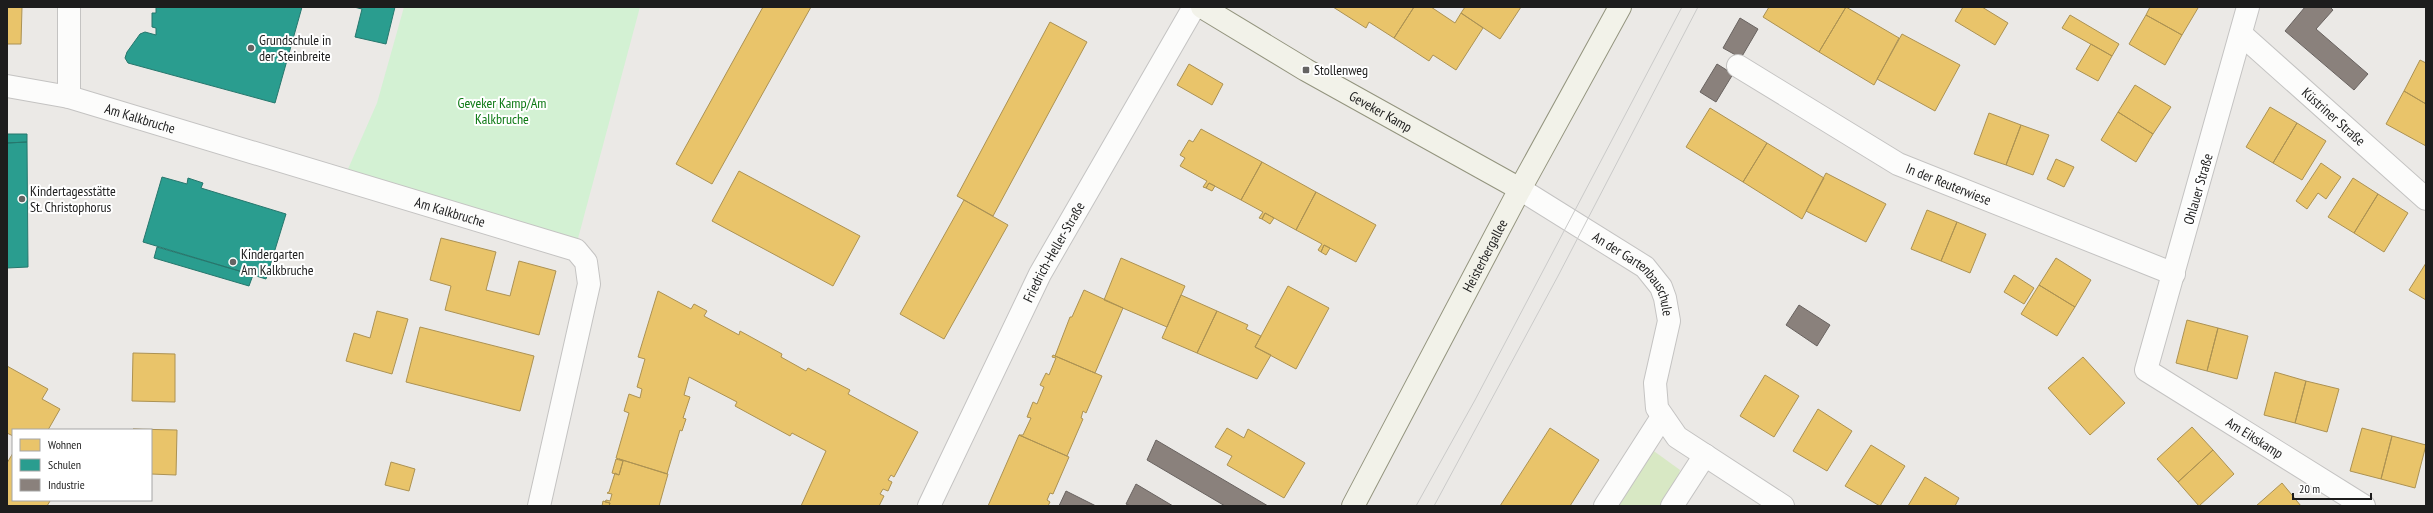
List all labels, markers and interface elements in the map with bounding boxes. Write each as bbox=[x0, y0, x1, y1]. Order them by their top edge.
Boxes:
place label: Grundschule in der Steinbreite bbox=[259, 31, 331, 65]
marker: Grundschule in der Steinbreite bbox=[246, 43, 256, 53]
place label: Stollenweg bbox=[1314, 61, 1368, 79]
marker: Stollenweg bbox=[1301, 65, 1311, 75]
street label: Küstriner Straße bbox=[2298, 83, 2369, 150]
street label: Geveker Kamp bbox=[1346, 87, 1415, 136]
park label: Geveker Kamp/Am Kalkbruche bbox=[458, 94, 546, 128]
street label: Am Kalkbruche bbox=[103, 99, 177, 138]
street label: Ohlauer Straße bbox=[2179, 151, 2217, 227]
street label: In der Reuterwiese bbox=[1903, 159, 1994, 209]
place label: Kindertagesstätte St. Christophorus bbox=[30, 182, 116, 216]
street label: Am Kalkbruche bbox=[413, 193, 488, 231]
marker: Kindertagesstätte St. Christophorus bbox=[17, 194, 27, 204]
street label: Friedrich-Heller-Straße bbox=[1019, 198, 1089, 305]
street label: Heisterbergallee bbox=[1458, 216, 1512, 295]
street label: An der Gartenbauschule bbox=[1589, 228, 1677, 318]
place label: Kindergarten Am Kalkbruche bbox=[241, 245, 314, 279]
marker: Kindergarten Am Kalkbruche bbox=[228, 257, 238, 267]
street label: Am Eikskamp bbox=[2223, 413, 2287, 462]
legend bbox=[12, 429, 152, 501]
text: Wohnen bbox=[48, 437, 82, 452]
text: Schulen bbox=[48, 457, 81, 472]
scale bar bbox=[2293, 475, 2371, 501]
text: Industrie bbox=[48, 477, 85, 492]
text: 20 m bbox=[2299, 481, 2320, 496]

